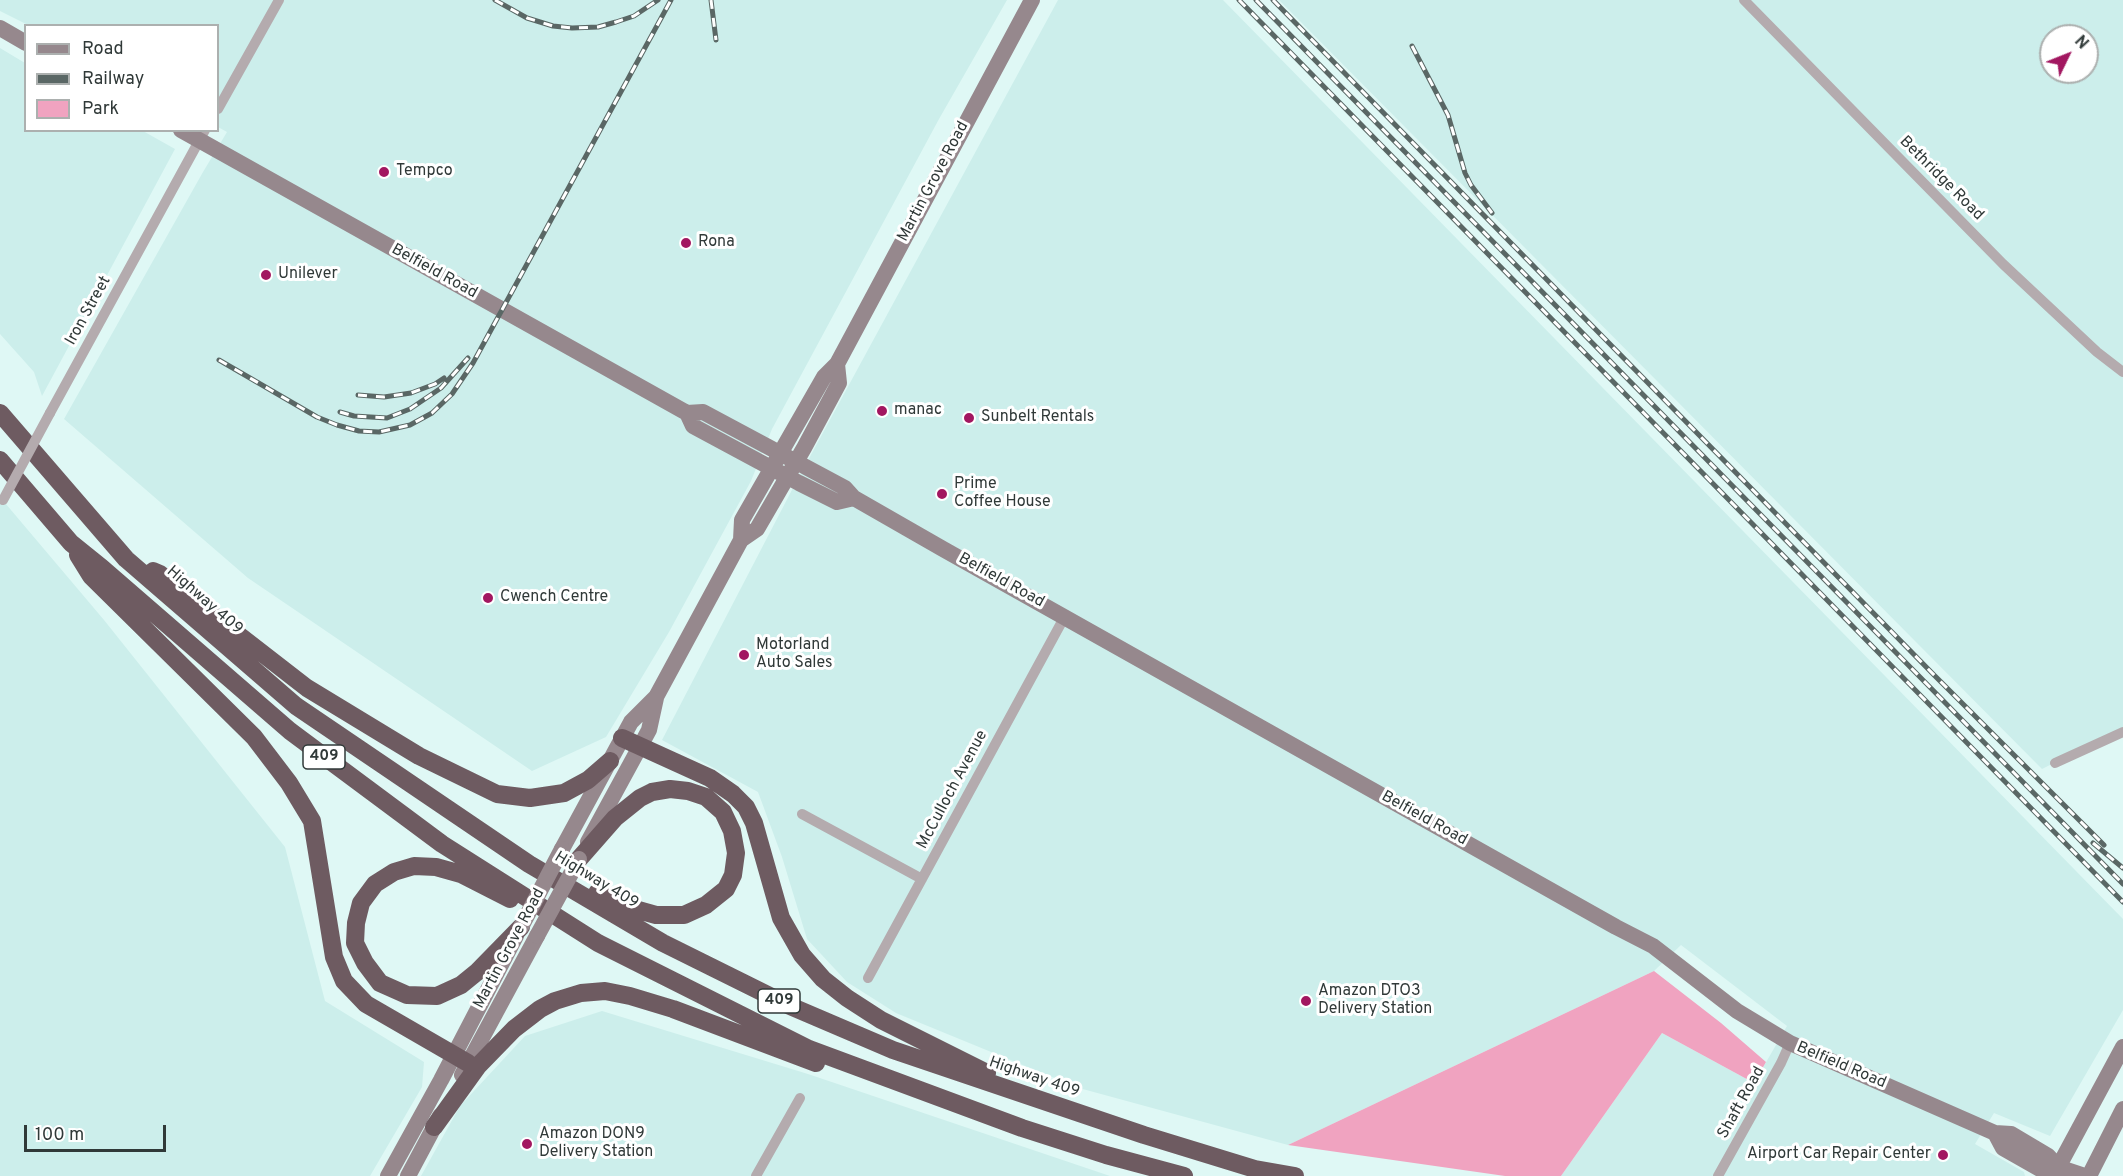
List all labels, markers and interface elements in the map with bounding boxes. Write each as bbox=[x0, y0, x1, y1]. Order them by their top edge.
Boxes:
legend bbox=[24, 24, 219, 132]
north arrow bbox=[2039, 24, 2099, 84]
text: N bbox=[2069, 32, 2092, 54]
text: Road bbox=[82, 38, 124, 61]
text: Railway bbox=[82, 68, 144, 91]
text: Park bbox=[82, 98, 119, 121]
street label: Martin Grove Road bbox=[894, 119, 974, 245]
street label: Bethridge Road bbox=[1895, 133, 1987, 225]
place label: Tempco bbox=[396, 162, 453, 182]
marker: Tempco bbox=[377, 165, 391, 179]
place label: Rona bbox=[698, 233, 735, 253]
marker: Rona bbox=[679, 236, 693, 250]
street label: Belfield Road bbox=[388, 240, 480, 304]
place label: Unilever bbox=[278, 265, 338, 285]
marker: Unilever bbox=[259, 268, 273, 282]
street label: Iron Street bbox=[62, 273, 116, 349]
place label: manac bbox=[894, 401, 942, 421]
marker: manac bbox=[875, 404, 889, 418]
place label: Sunbelt Rentals bbox=[981, 408, 1094, 428]
marker: Sunbelt Rentals bbox=[962, 411, 976, 425]
place label: Prime Coffee House bbox=[954, 475, 1051, 513]
marker: Prime Coffee House bbox=[935, 487, 949, 501]
street label: Belfield Road bbox=[955, 549, 1047, 613]
street label: Highway 409 bbox=[162, 563, 246, 639]
place label: Cwench Centre bbox=[500, 588, 608, 608]
marker: Cwench Centre bbox=[481, 591, 495, 605]
place label: Motorland Auto Sales bbox=[756, 636, 833, 674]
marker: Motorland Auto Sales bbox=[737, 648, 751, 662]
street label: McCulloch Avenue bbox=[914, 727, 992, 853]
road number: 409 bbox=[303, 745, 345, 769]
street label: Belfield Road bbox=[1378, 787, 1470, 851]
street label: Highway 409 bbox=[550, 848, 642, 914]
street label: Martin Grove Road bbox=[470, 886, 550, 1012]
place label: Amazon DTO3 Delivery Station bbox=[1318, 982, 1432, 1020]
road number: 409 bbox=[758, 989, 800, 1013]
marker: Amazon DTO3 Delivery Station bbox=[1299, 994, 1313, 1008]
street label: Belfield Road bbox=[1793, 1039, 1889, 1093]
street label: Highway 409 bbox=[986, 1053, 1082, 1103]
street label: Shaft Road bbox=[1714, 1064, 1770, 1142]
scale bar bbox=[27, 1113, 170, 1151]
text: 100 m bbox=[35, 1124, 84, 1147]
place label: Amazon DON9 Delivery Station bbox=[539, 1125, 653, 1163]
marker: Amazon DON9 Delivery Station bbox=[520, 1137, 534, 1151]
place label: Airport Car Repair Center bbox=[1747, 1145, 1931, 1165]
marker: Airport Car Repair Center bbox=[1936, 1148, 1950, 1162]

